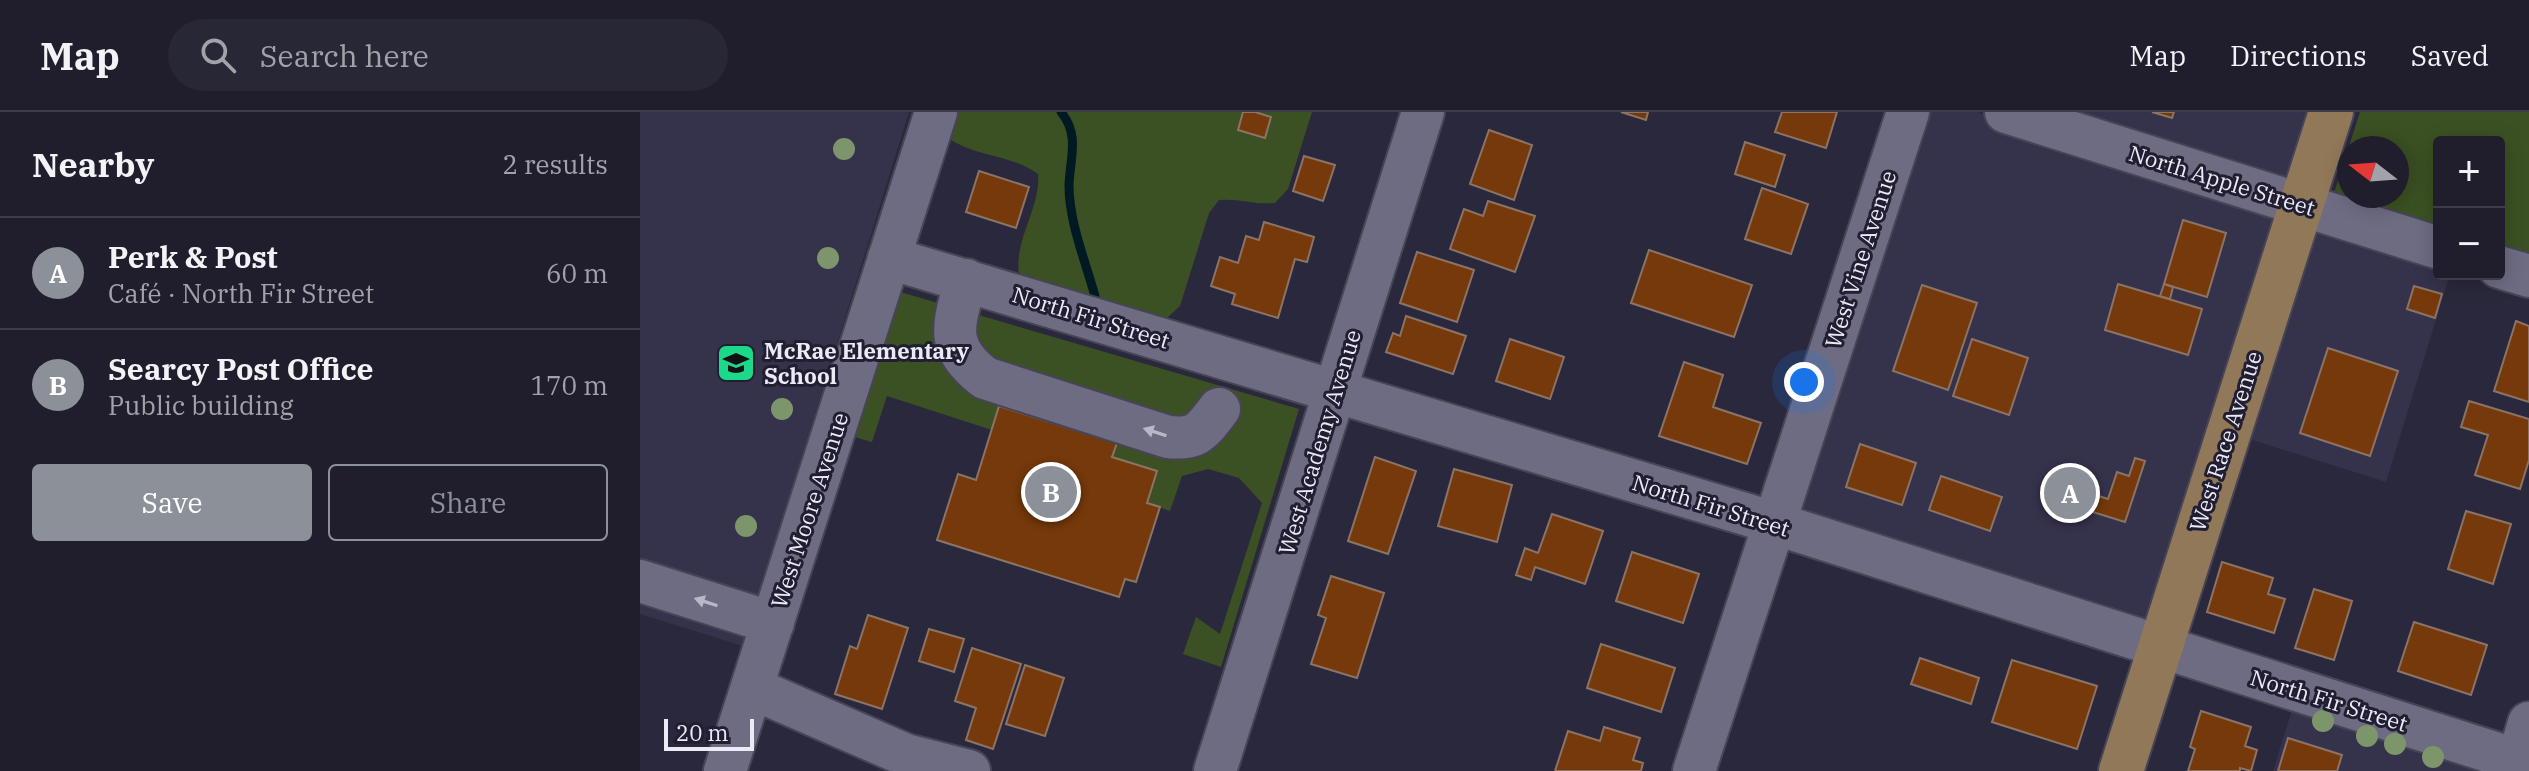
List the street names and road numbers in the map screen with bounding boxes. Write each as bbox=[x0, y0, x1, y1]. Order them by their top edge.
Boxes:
street label: North Apple Street bbox=[2125, 138, 2319, 222]
street label: West Vine Avenue bbox=[1818, 167, 1902, 351]
street label: North Fir Street bbox=[1009, 279, 1173, 355]
street label: West Academy Avenue bbox=[1271, 326, 1367, 558]
street label: West Race Avenue bbox=[2182, 347, 2268, 535]
street label: West Moore Avenue bbox=[764, 409, 854, 611]
street label: North Fir Street bbox=[1629, 467, 1793, 543]
street label: North Fir Street bbox=[2247, 662, 2411, 738]

